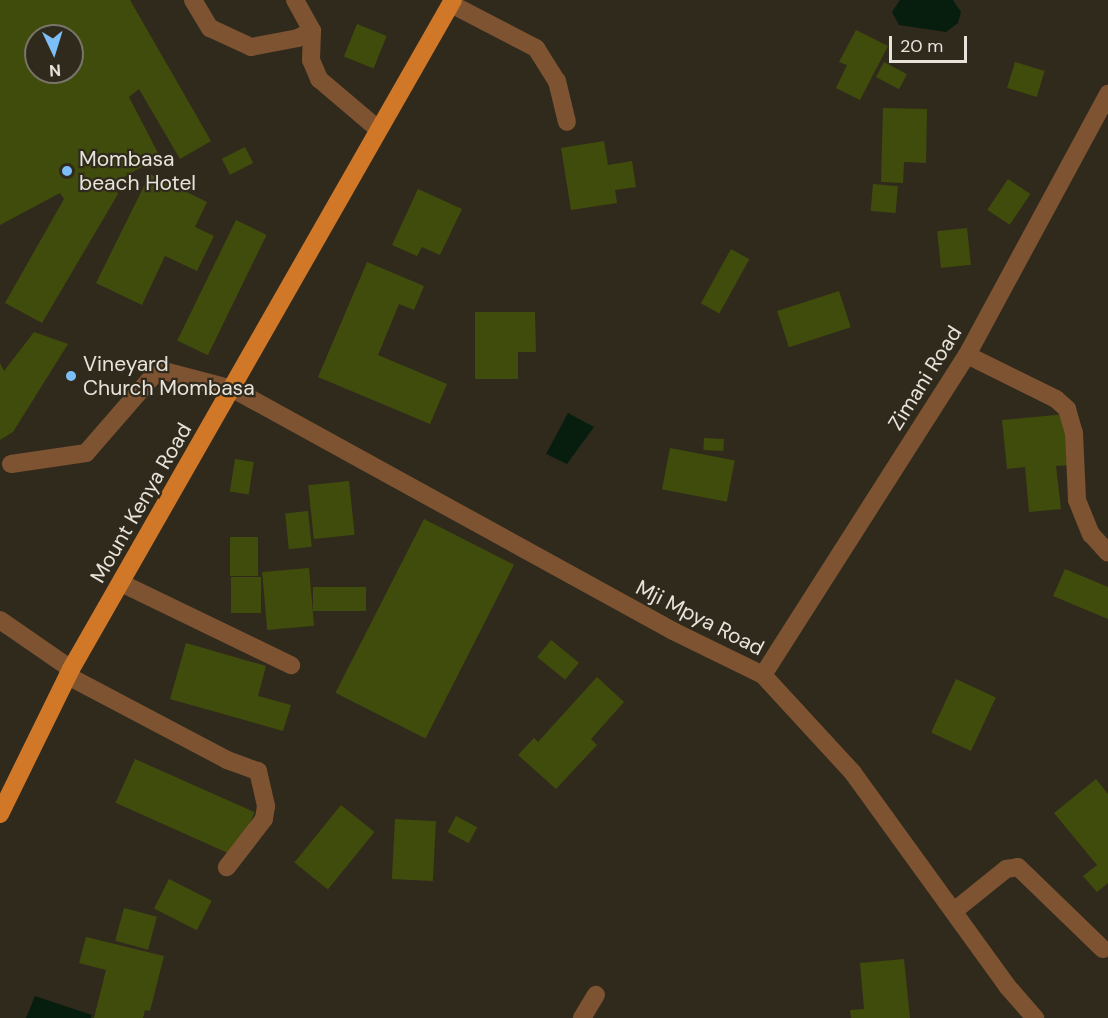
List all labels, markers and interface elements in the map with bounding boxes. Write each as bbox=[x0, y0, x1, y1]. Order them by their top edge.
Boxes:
north arrow bbox=[24, 24, 84, 84]
scale bar bbox=[892, 24, 970, 62]
text: 20 m bbox=[900, 34, 943, 58]
text: N bbox=[49, 60, 62, 81]
place label: Mombasa beach Hotel bbox=[79, 146, 196, 196]
marker: Mombasa beach Hotel bbox=[60, 164, 74, 178]
street label: Zimani Road bbox=[883, 321, 967, 435]
place label: Vineyard Church Mombasa bbox=[83, 351, 255, 401]
marker: Vineyard Church Mombasa bbox=[64, 369, 78, 383]
street label: Mount Kenya Road bbox=[85, 419, 197, 587]
street label: Mji Mpya Road bbox=[632, 575, 768, 661]

